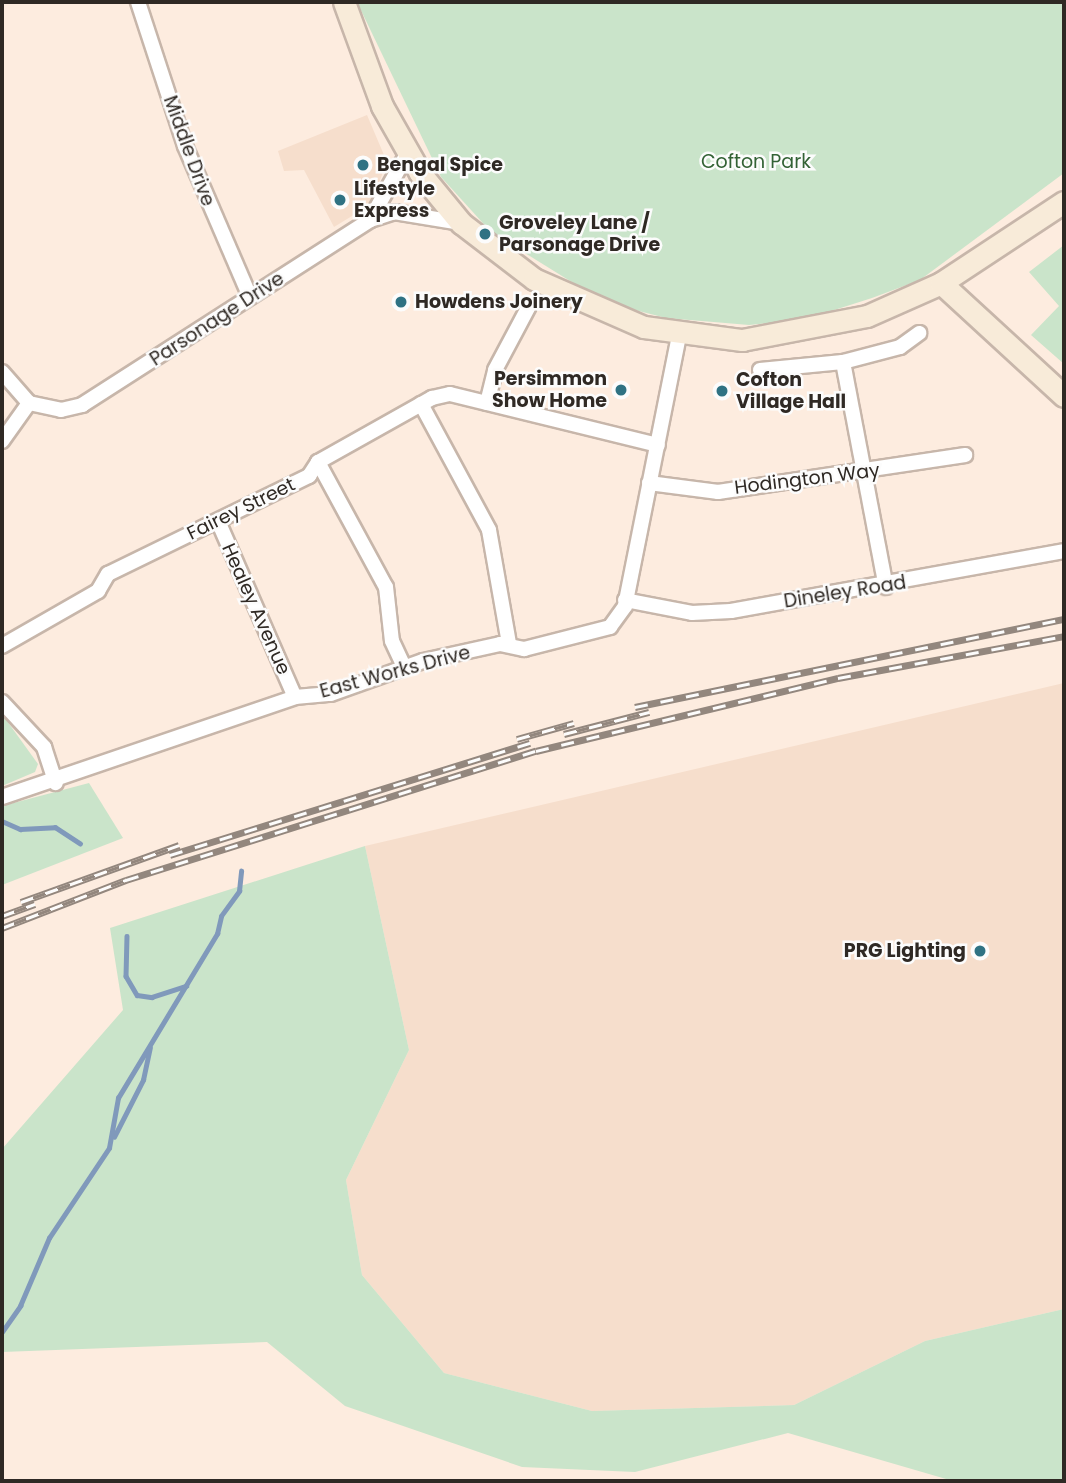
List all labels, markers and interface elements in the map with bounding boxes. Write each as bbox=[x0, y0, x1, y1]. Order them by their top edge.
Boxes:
street label: Middle Drive bbox=[158, 93, 220, 209]
park label: Cofton Park bbox=[701, 151, 811, 173]
place label: Bengal Spice bbox=[377, 154, 503, 176]
marker: Bengal Spice bbox=[355, 157, 371, 173]
place label: Lifestyle Express bbox=[354, 178, 435, 222]
marker: Lifestyle Express bbox=[332, 192, 348, 208]
place label: Groveley Lane / Parsonage Drive bbox=[499, 212, 660, 256]
marker: Groveley Lane / Parsonage Drive bbox=[477, 226, 493, 242]
street label: Parsonage Drive bbox=[146, 267, 288, 371]
place label: Howdens Joinery bbox=[415, 291, 583, 313]
marker: Howdens Joinery bbox=[393, 294, 409, 310]
place label: Persimmon Show Home bbox=[492, 368, 607, 412]
place label: Cofton Village Hall bbox=[736, 369, 846, 413]
marker: Persimmon Show Home bbox=[613, 382, 629, 398]
marker: Cofton Village Hall bbox=[714, 383, 730, 399]
street label: Hodington Way bbox=[733, 459, 881, 499]
street label: Fairey Street bbox=[183, 473, 299, 545]
street label: Healey Avenue bbox=[217, 540, 295, 678]
street label: Dineley Road bbox=[782, 571, 908, 613]
street label: East Works Drive bbox=[317, 641, 473, 703]
place label: PRG Lighting bbox=[844, 940, 966, 962]
marker: PRG Lighting bbox=[972, 943, 988, 959]

